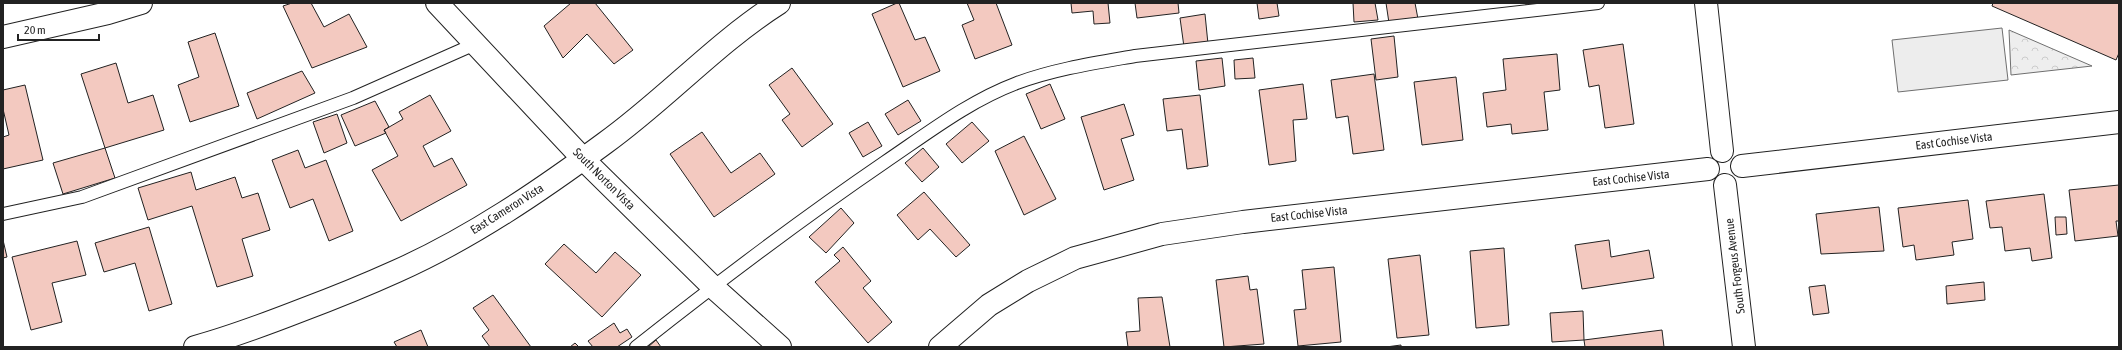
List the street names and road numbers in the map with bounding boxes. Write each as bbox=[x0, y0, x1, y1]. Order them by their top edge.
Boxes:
street label: East Cochise Vista bbox=[1915, 129, 1993, 153]
street label: South Norton Vista bbox=[570, 145, 638, 213]
street label: East Cochise Vista bbox=[1592, 167, 1670, 189]
street label: East Cameron Vista bbox=[468, 181, 546, 237]
street label: East Cochise Vista bbox=[1270, 203, 1348, 225]
street label: South Forgeus Avenue bbox=[1722, 217, 1748, 315]

